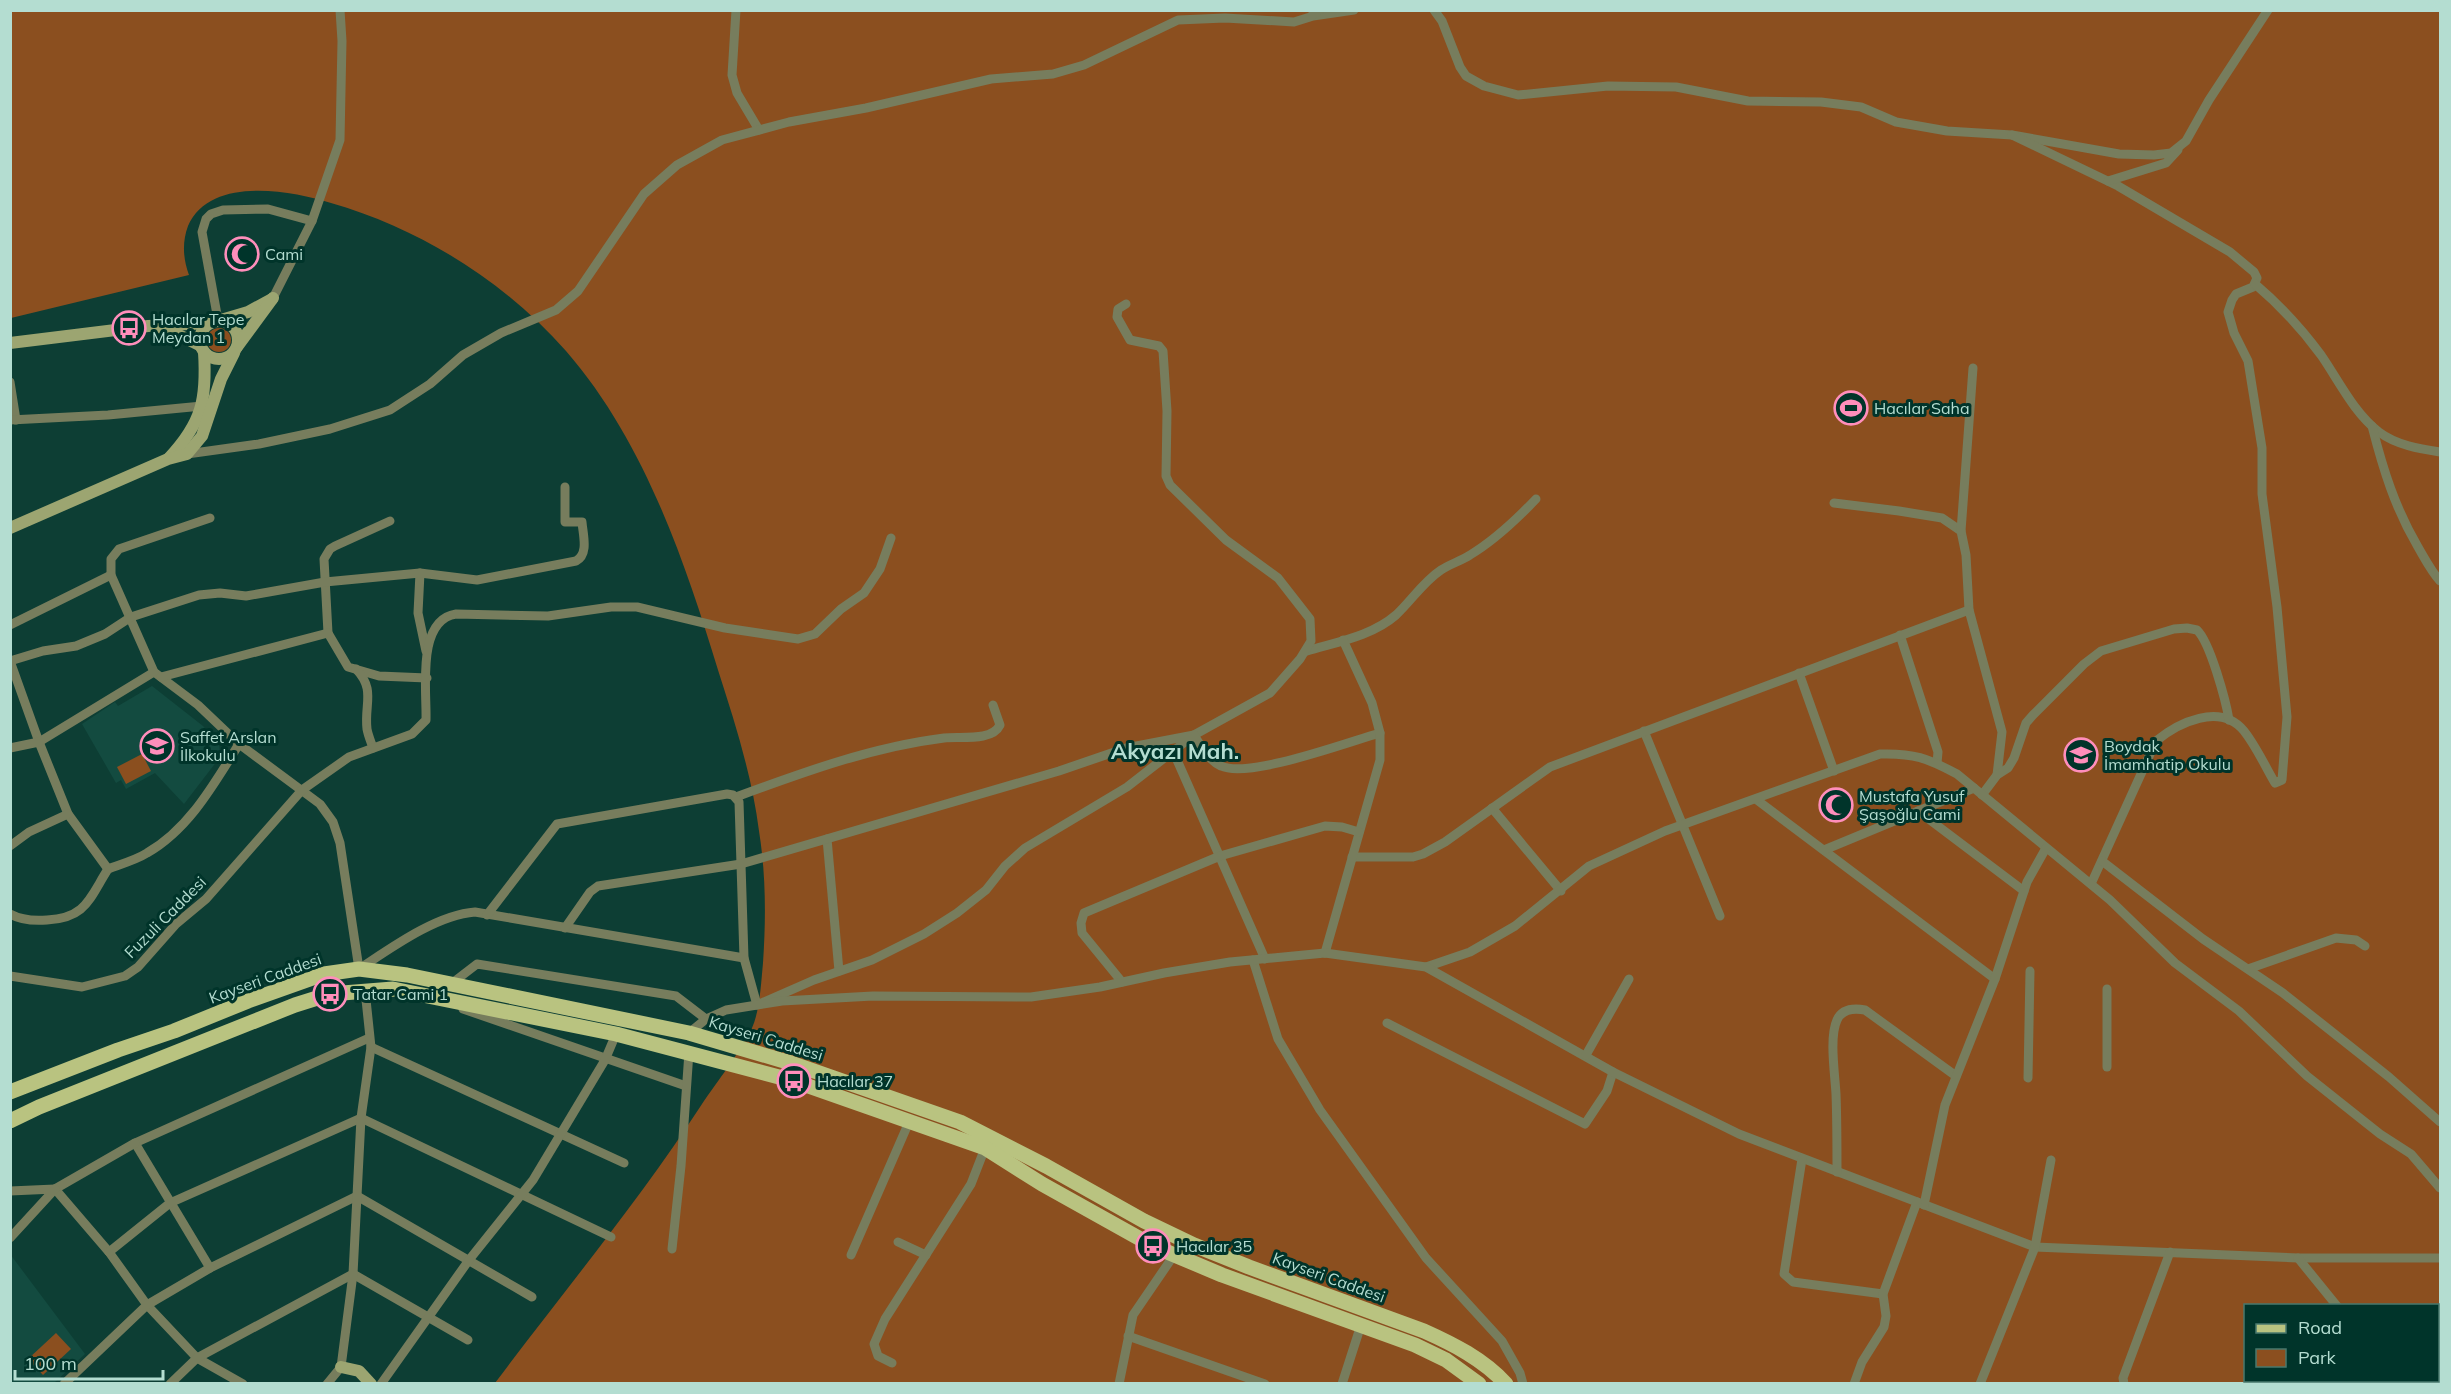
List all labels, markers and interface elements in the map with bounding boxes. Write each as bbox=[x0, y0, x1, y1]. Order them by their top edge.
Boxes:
mosque icon: Cami bbox=[224, 236, 260, 272]
place label: Cami bbox=[265, 244, 303, 264]
place label: Hacılar Tepe Meydan 1 bbox=[152, 309, 244, 347]
bus stop icon: Hacılar Tepe Meydan 1 bbox=[111, 310, 147, 346]
sports icon: Hacılar Saha bbox=[1833, 390, 1869, 426]
place label: Hacılar Saha bbox=[1874, 398, 1970, 418]
place label: Saffet Arslan İlkokulu bbox=[180, 727, 277, 765]
school or university icon: Saffet Arslan İlkokulu bbox=[139, 728, 175, 764]
place label: Boydak İmamhatip Okulu bbox=[2104, 736, 2231, 774]
district label: Akyazı Mah. bbox=[1111, 737, 1239, 765]
school or university icon: Boydak İmamhatip Okulu bbox=[2063, 737, 2099, 773]
place label: Mustafa Yusuf Şaşoğlu Cami bbox=[1859, 786, 1965, 824]
mosque icon: Mustafa Yusuf Şaşoğlu Cami bbox=[1818, 787, 1854, 823]
street label: Fuzuli Caddesi bbox=[120, 872, 210, 962]
street label: Kayseri Caddesi bbox=[206, 948, 324, 1008]
bus stop icon: Tatar Cami 1 bbox=[312, 976, 348, 1012]
place label: Tatar Cami 1 bbox=[353, 984, 448, 1004]
street label: Kayseri Caddesi bbox=[706, 1011, 826, 1065]
bus stop icon: Hacılar 37 bbox=[776, 1063, 812, 1099]
place label: Hacılar 37 bbox=[817, 1071, 893, 1091]
bus stop icon: Hacılar 35 bbox=[1135, 1228, 1171, 1264]
place label: Hacılar 35 bbox=[1176, 1236, 1252, 1256]
street label: Kayseri Caddesi bbox=[1270, 1247, 1388, 1307]
legend bbox=[2244, 1304, 2439, 1382]
text: Road bbox=[2298, 1316, 2342, 1339]
scale bar bbox=[15, 1343, 164, 1381]
text: Park bbox=[2298, 1346, 2337, 1369]
text: 100 m bbox=[24, 1352, 77, 1375]

